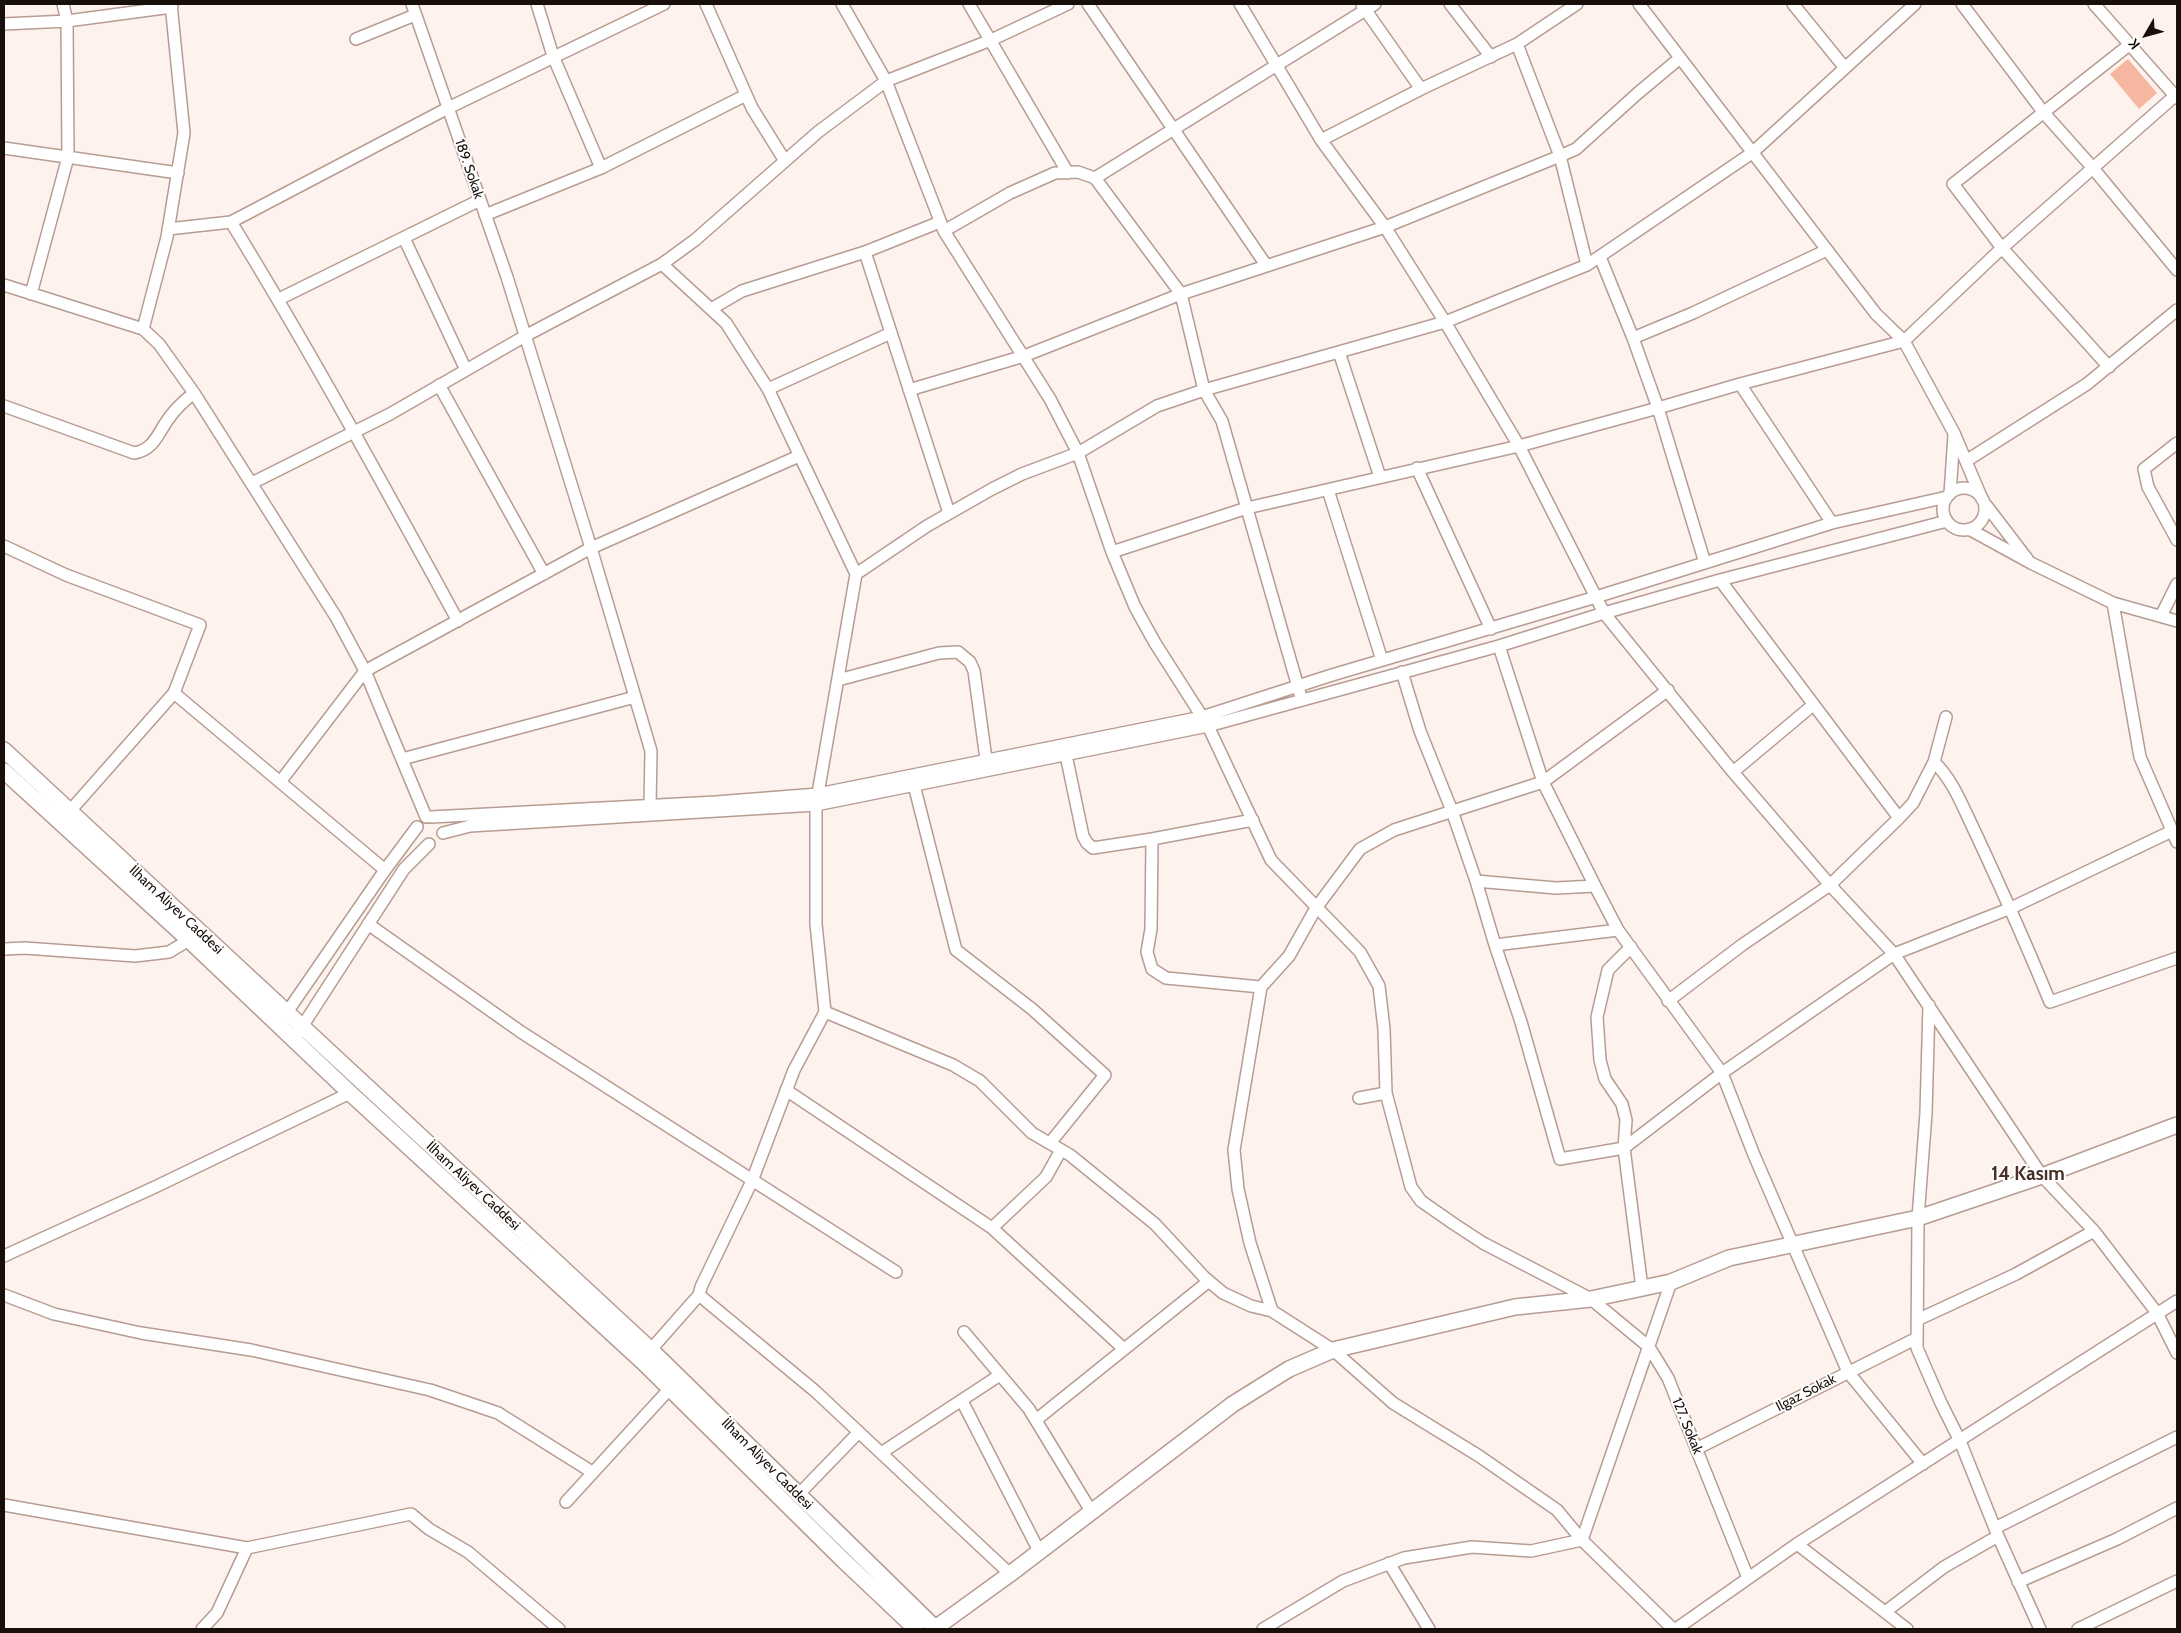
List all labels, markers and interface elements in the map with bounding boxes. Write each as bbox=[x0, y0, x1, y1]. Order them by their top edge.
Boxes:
north arrow bbox=[2121, 10, 2171, 60]
text: K bbox=[2124, 35, 2144, 53]
street label: 189. Sokak bbox=[451, 137, 487, 201]
street label: İlham Aliyev Caddesi bbox=[126, 862, 226, 958]
street label: İlham Aliyev Caddesi bbox=[423, 1138, 523, 1234]
district label: 14 Kasım bbox=[1991, 1163, 2065, 1185]
street label: Ilgaz Sokak bbox=[1773, 1371, 1839, 1415]
street label: 127. Sokak bbox=[1668, 1395, 1706, 1457]
street label: İlham Aliyev Caddesi bbox=[718, 1415, 816, 1513]

